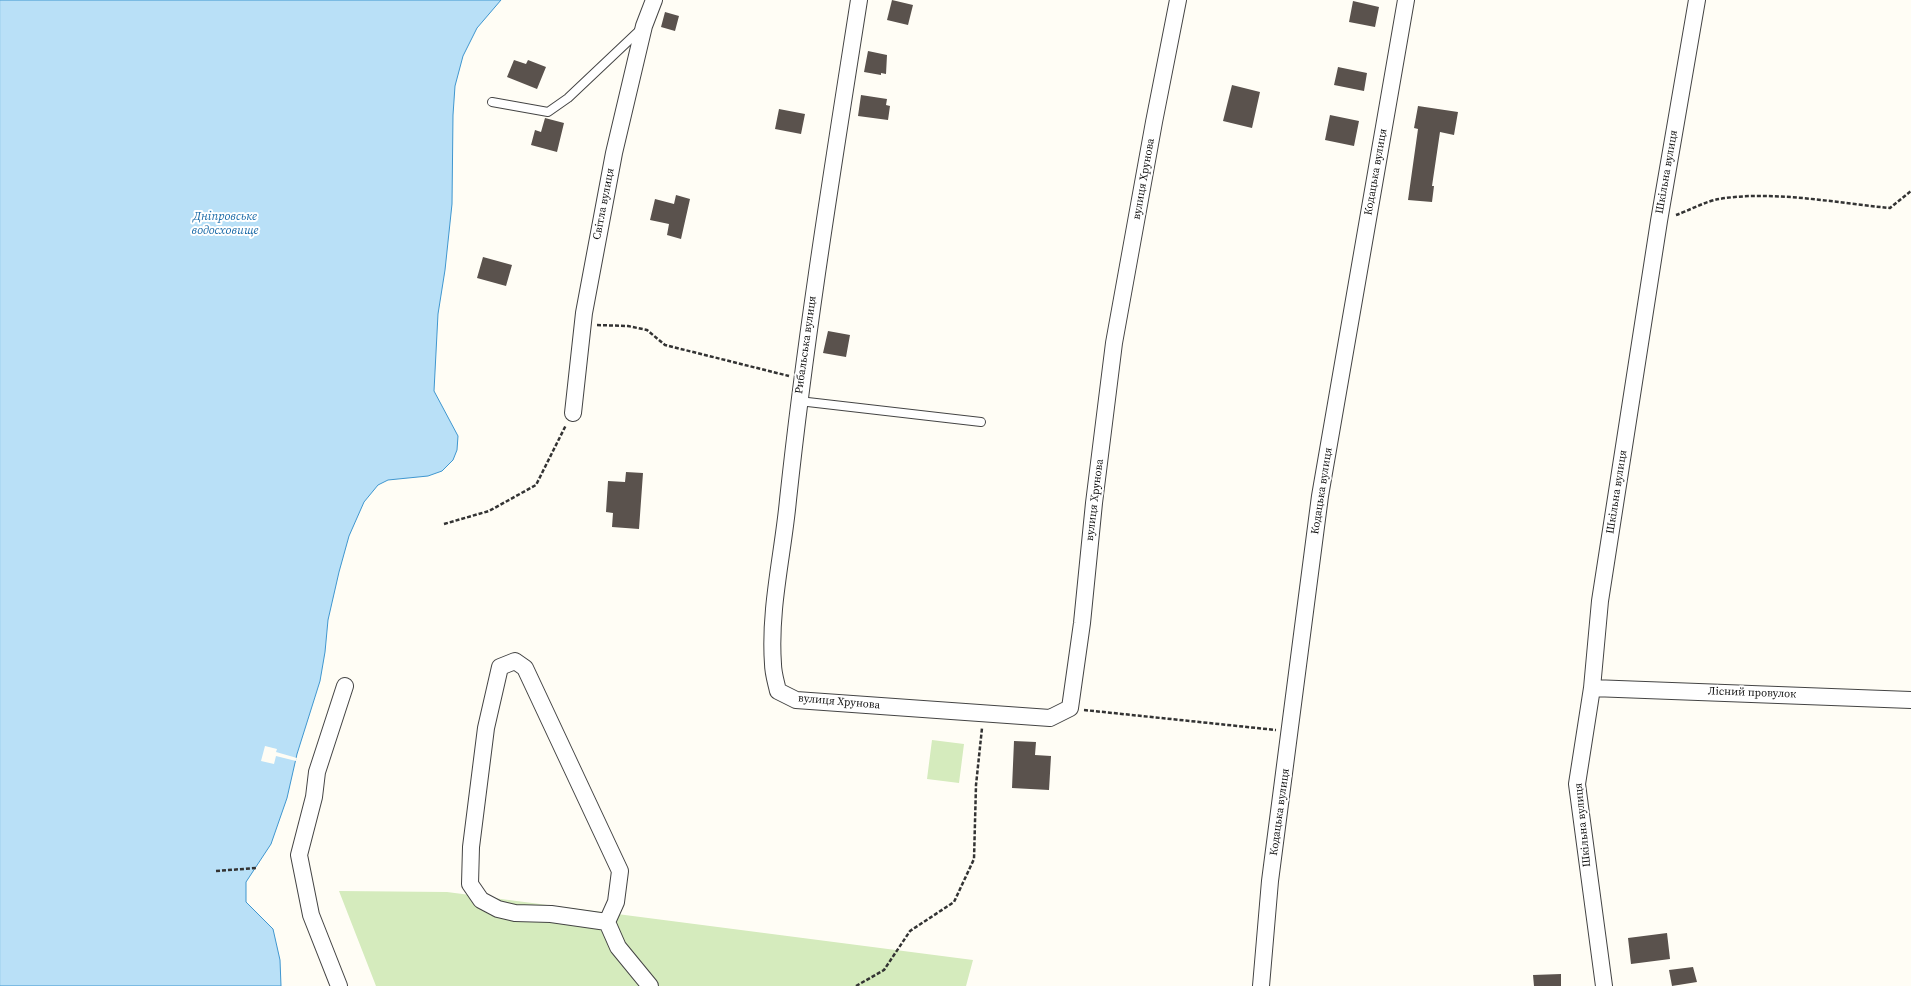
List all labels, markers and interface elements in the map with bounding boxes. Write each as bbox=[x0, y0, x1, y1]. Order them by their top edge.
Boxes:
street label: Кодацька вулиця bbox=[1362, 128, 1390, 216]
street label: Шкільна вулиця bbox=[1653, 129, 1681, 215]
street label: вулиця Хрунова bbox=[1130, 137, 1158, 221]
street label: Світла вулиця bbox=[591, 167, 617, 241]
water label: Дніпровське водосховище bbox=[192, 210, 258, 238]
street label: Рибальська вулиця bbox=[793, 295, 819, 395]
street label: Кодацька вулиця bbox=[1309, 447, 1335, 535]
street label: Шкільна вулиця bbox=[1604, 449, 1630, 535]
street label: вулиця Хрунова bbox=[1083, 458, 1107, 542]
street label: Лісний провулок bbox=[1708, 685, 1796, 701]
street label: вулиця Хрунова bbox=[797, 692, 881, 712]
street label: Кодацька вулиця bbox=[1267, 768, 1293, 856]
street label: Шкільна вулиця bbox=[1572, 782, 1594, 868]

